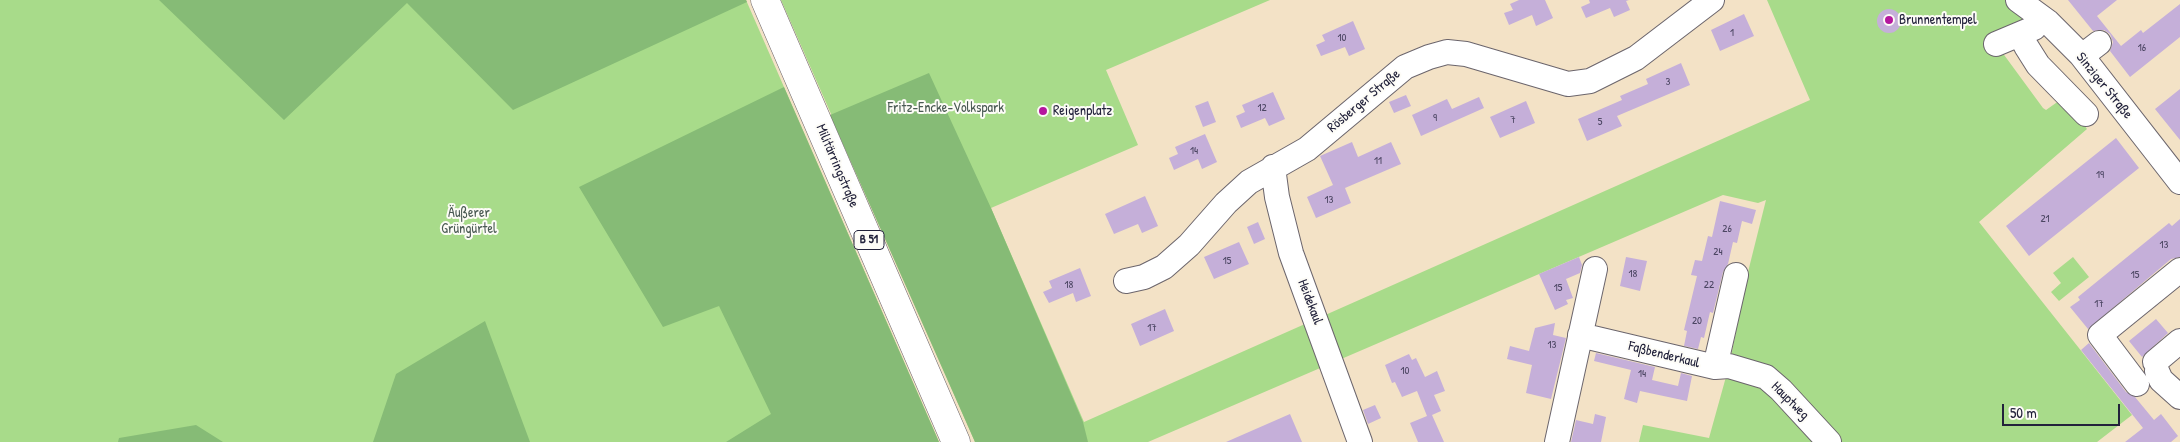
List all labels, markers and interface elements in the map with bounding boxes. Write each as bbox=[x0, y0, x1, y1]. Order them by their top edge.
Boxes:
place label: Brunnentempel bbox=[1899, 12, 1977, 28]
marker: Brunnentempel bbox=[1883, 14, 1895, 26]
house number: 1 bbox=[1730, 26, 1734, 40]
house number: 10 bbox=[1338, 31, 1346, 45]
house number: 16 bbox=[2138, 41, 2146, 55]
street label: Sinziger Straße bbox=[2072, 49, 2136, 123]
street label: Rösberger Straße bbox=[1324, 66, 1404, 136]
house number: 3 bbox=[1666, 75, 1670, 89]
park label: Fritz-Encke-Volkspark bbox=[888, 100, 1004, 116]
house number: 12 bbox=[1257, 101, 1267, 115]
place label: Reigenplatz bbox=[1053, 103, 1112, 119]
marker: Reigenplatz bbox=[1037, 105, 1049, 117]
house number: 9 bbox=[1433, 111, 1437, 125]
house number: 7 bbox=[1510, 113, 1516, 127]
house number: 5 bbox=[1598, 115, 1602, 129]
street label: Militärringstraße bbox=[812, 122, 862, 210]
house number: 14 bbox=[1190, 144, 1198, 158]
house number: 11 bbox=[1374, 154, 1382, 168]
house number: 19 bbox=[2096, 168, 2104, 182]
house number: 13 bbox=[1325, 193, 1333, 207]
park label: Äußerer Grüngürtel bbox=[441, 205, 497, 238]
house number: 21 bbox=[2040, 212, 2050, 226]
house number: 26 bbox=[1722, 222, 1732, 236]
road number: B 51 bbox=[854, 230, 884, 250]
house number: 13 bbox=[2160, 238, 2168, 252]
house number: 24 bbox=[1713, 245, 1723, 259]
house number: 15 bbox=[1223, 254, 1231, 268]
house number: 18 bbox=[1629, 267, 1637, 281]
house number: 15 bbox=[2131, 268, 2139, 282]
street label: Heidekaul bbox=[1294, 277, 1326, 327]
house number: 18 bbox=[1065, 278, 1073, 292]
house number: 22 bbox=[1704, 278, 1714, 292]
house number: 15 bbox=[1554, 281, 1562, 295]
house number: 17 bbox=[2094, 297, 2104, 311]
house number: 20 bbox=[1692, 314, 1702, 328]
house number: 17 bbox=[1147, 321, 1157, 335]
house number: 13 bbox=[1548, 338, 1556, 352]
street label: Faßbenderkaul bbox=[1627, 338, 1701, 372]
house number: 10 bbox=[1401, 364, 1409, 378]
house number: 14 bbox=[1638, 367, 1646, 381]
street label: Hauptweg bbox=[1768, 379, 1812, 423]
scale bar bbox=[2005, 394, 2122, 426]
text: 50 m bbox=[2010, 402, 2037, 423]

